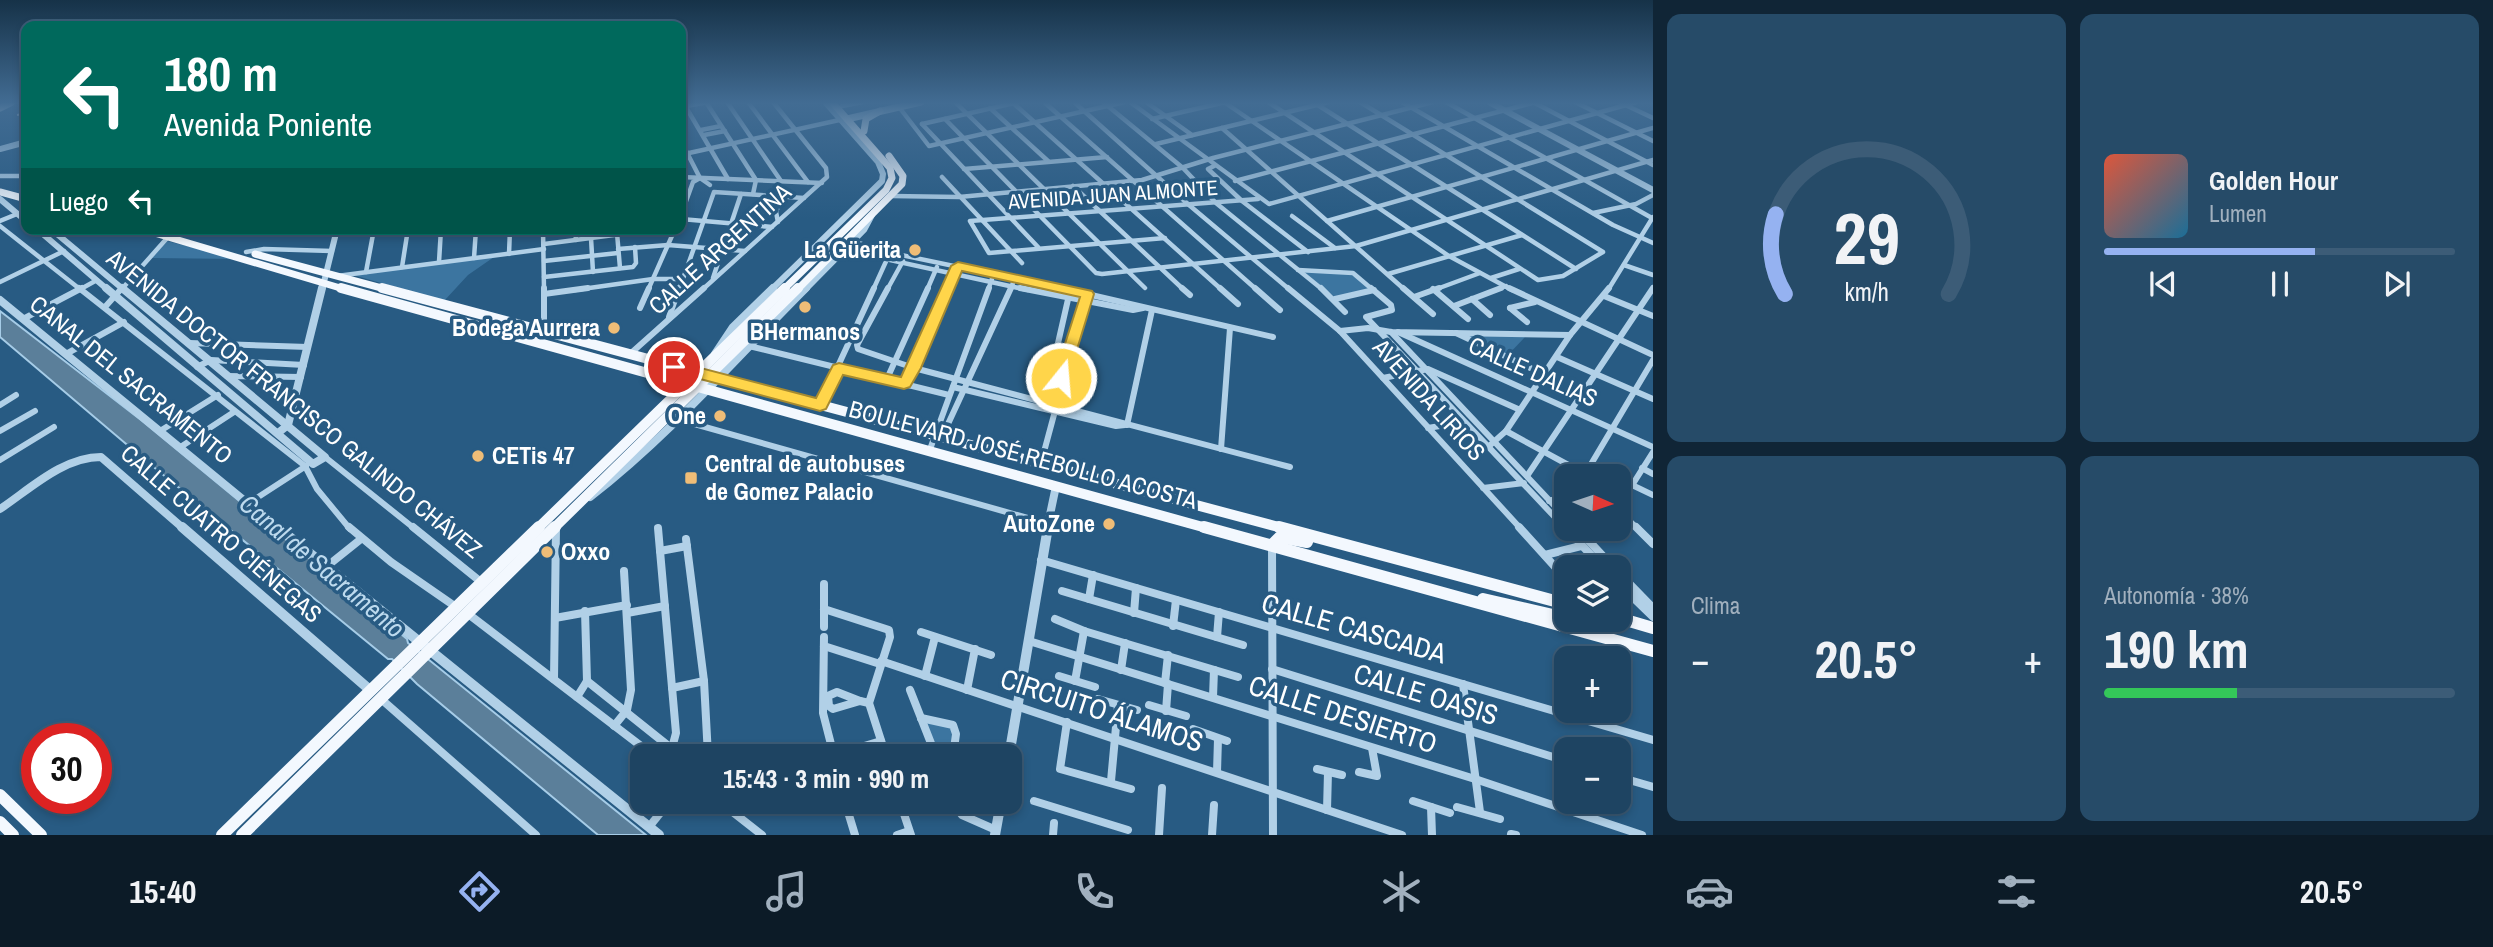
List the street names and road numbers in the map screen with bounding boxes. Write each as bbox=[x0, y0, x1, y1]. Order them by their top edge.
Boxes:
street label: AVENIDA JUAN ALMONTE bbox=[1006, 173, 1219, 216]
street label: CALLE ARGENTINA bbox=[641, 175, 798, 321]
street label: AVENIDA DOCTOR FRANCISCO GALINDO CHÁVEZ bbox=[100, 241, 489, 565]
street label: CANAL DEL SACRAMENTO bbox=[24, 288, 240, 471]
street label: CALLE DALIAS bbox=[1464, 328, 1603, 414]
street label: AVENIDA LIRIOS bbox=[1366, 331, 1493, 467]
street label: BOULEVARD JOSÉ REBOLLO ACOSTA bbox=[846, 392, 1202, 516]
street label: CALLE CUATRO CIÉNEGAS bbox=[114, 437, 329, 630]
street label: CALLE CASCADA bbox=[1257, 584, 1451, 673]
street label: CALLE OASIS bbox=[1349, 654, 1503, 734]
street label: CIRCUITO ÁLAMOS bbox=[996, 659, 1208, 761]
street label: CALLE DESIERTO bbox=[1244, 666, 1442, 762]

